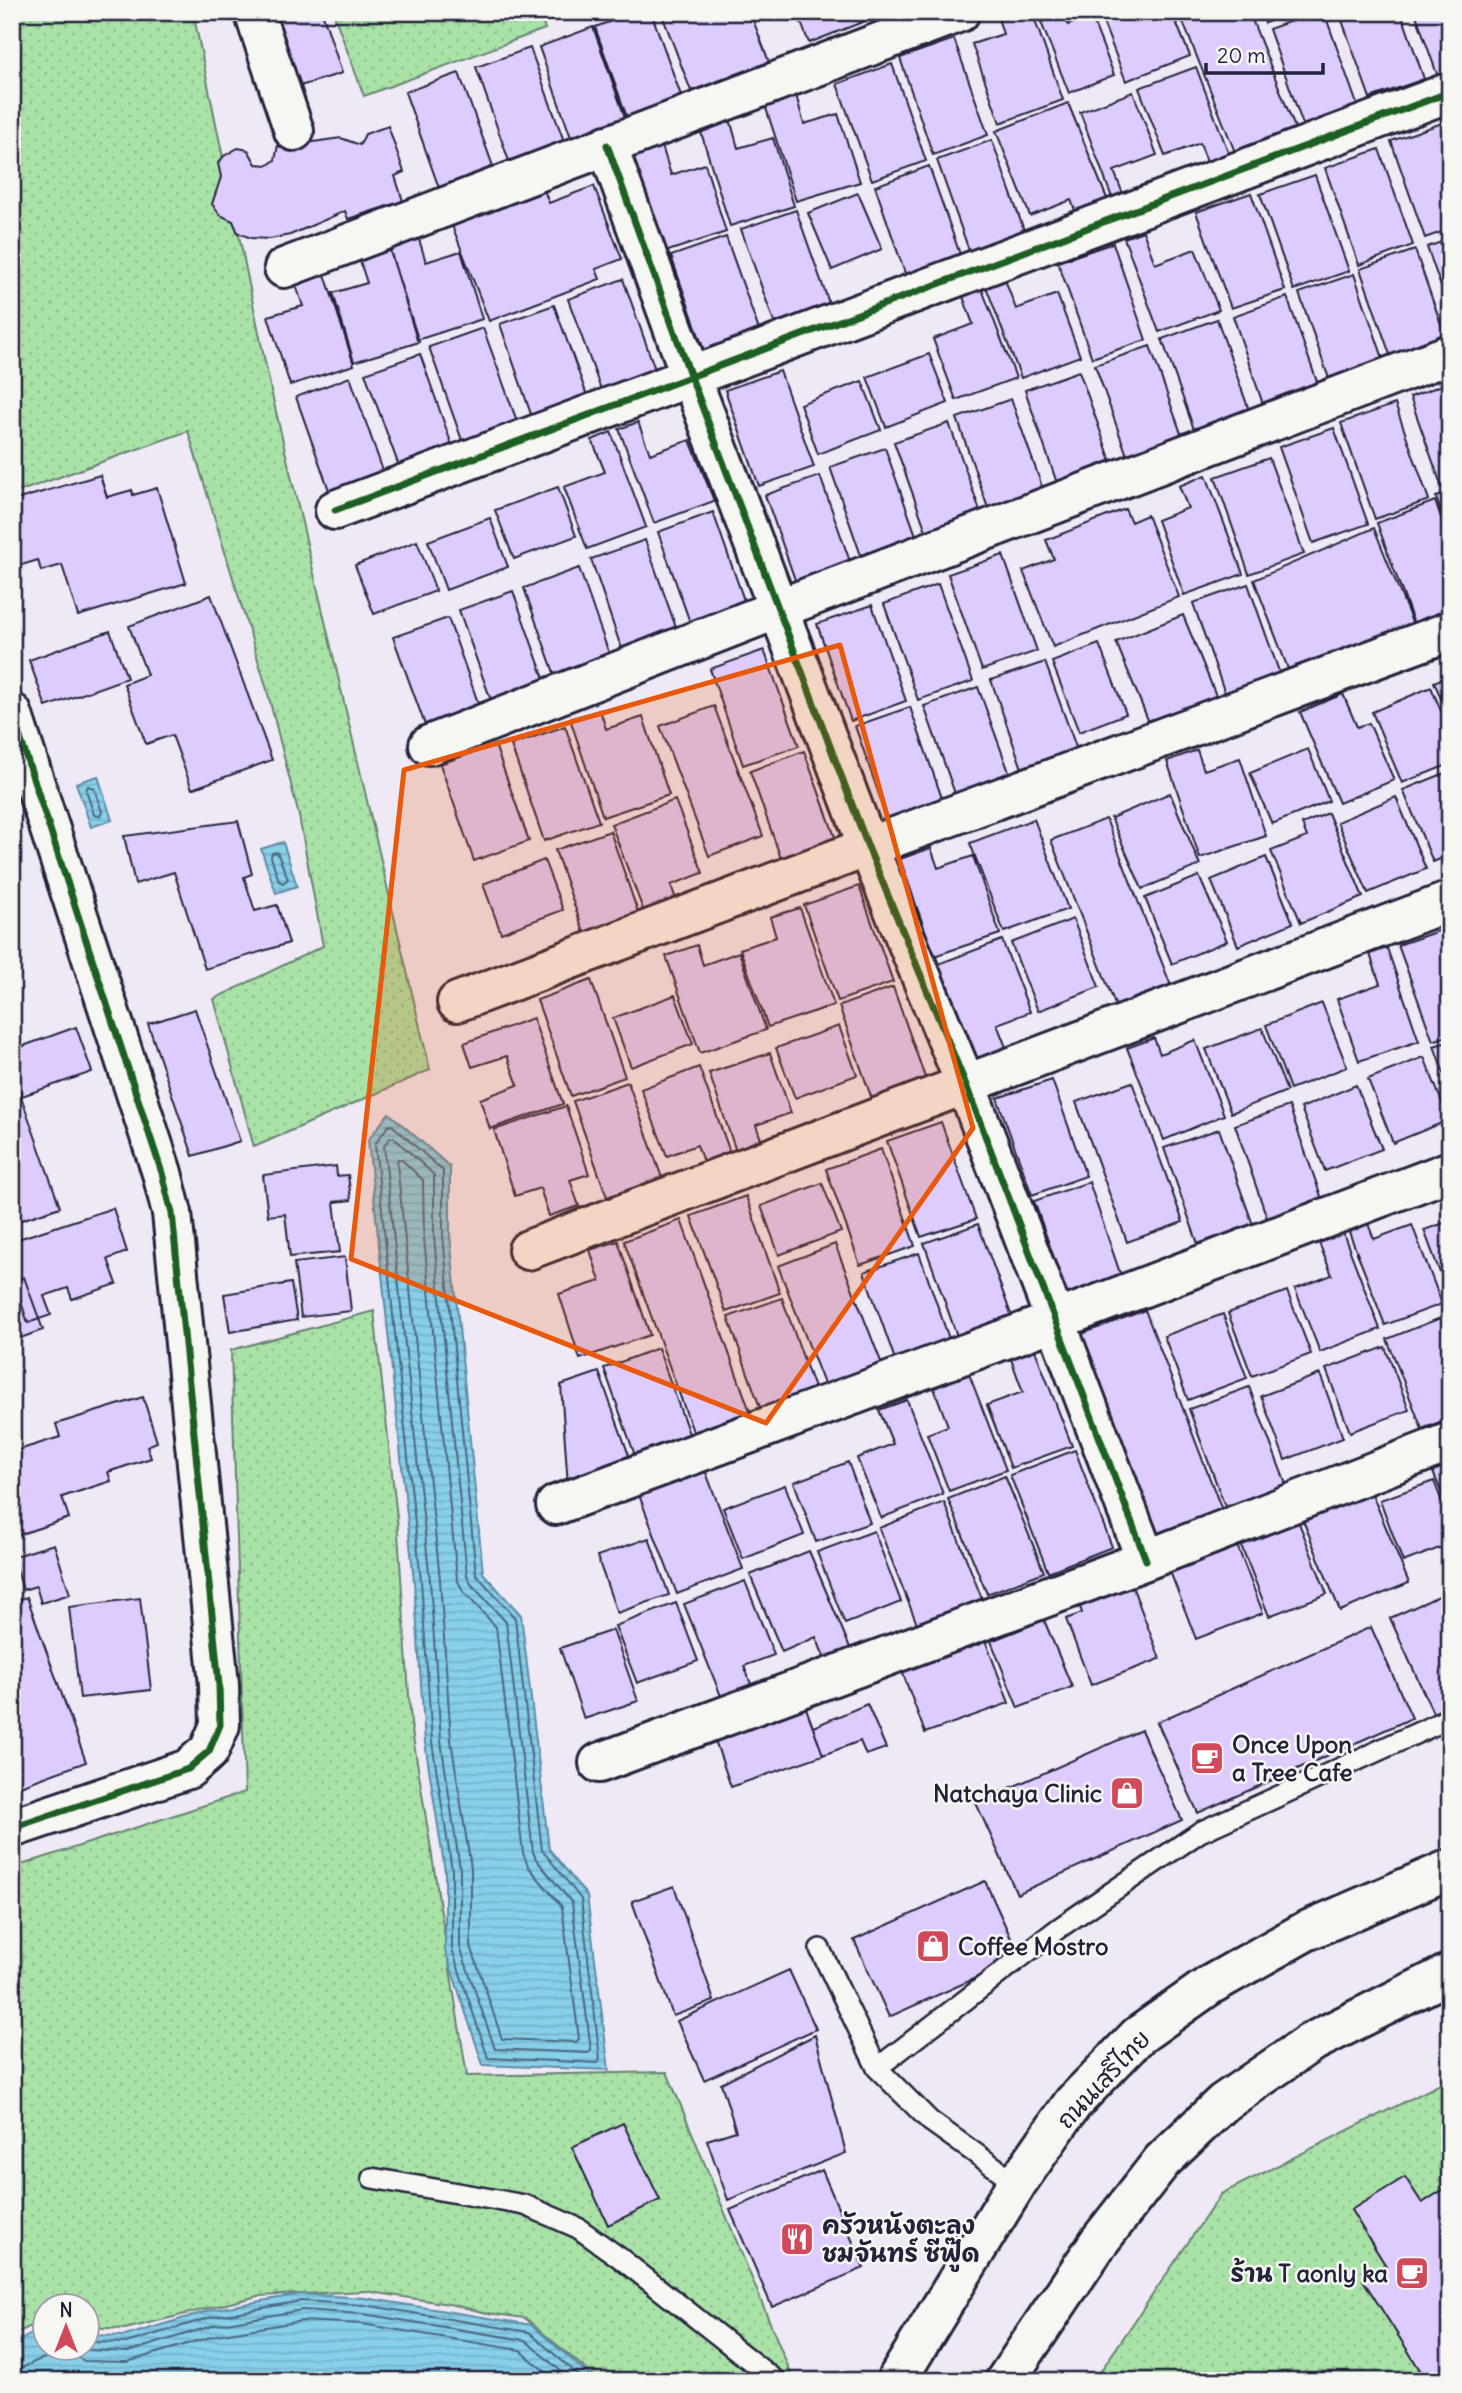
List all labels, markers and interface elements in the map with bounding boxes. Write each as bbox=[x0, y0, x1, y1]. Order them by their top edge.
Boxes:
scale bar bbox=[1206, 32, 1324, 76]
text: 20 m bbox=[1217, 42, 1266, 69]
place label: Once Upon a Tree Cafe bbox=[1232, 1729, 1353, 1787]
cafe icon: Once Upon a Tree Cafe bbox=[1188, 1739, 1226, 1777]
shop icon: Natchaya Clinic bbox=[1108, 1774, 1146, 1812]
place label: Natchaya Clinic bbox=[933, 1778, 1102, 1808]
shop icon: Coffee Mostro bbox=[914, 1927, 952, 1965]
place label: Coffee Mostro bbox=[958, 1931, 1108, 1961]
street label: ถนนเสรีไทย bbox=[1050, 2024, 1156, 2134]
place label: ครัวหนังตะลุง ชมจันทร์ ซีฟู๊ด bbox=[822, 2210, 980, 2272]
restaurant icon: ครัวหนังตะลุง ชมจันทร์ ซีฟู๊ด bbox=[778, 2220, 816, 2258]
cafe icon: ร้าน T aonly ka bbox=[1393, 2254, 1431, 2292]
place label: ร้าน T aonly ka bbox=[1231, 2257, 1388, 2288]
north arrow bbox=[32, 2292, 102, 2362]
text: N bbox=[59, 2298, 73, 2322]

